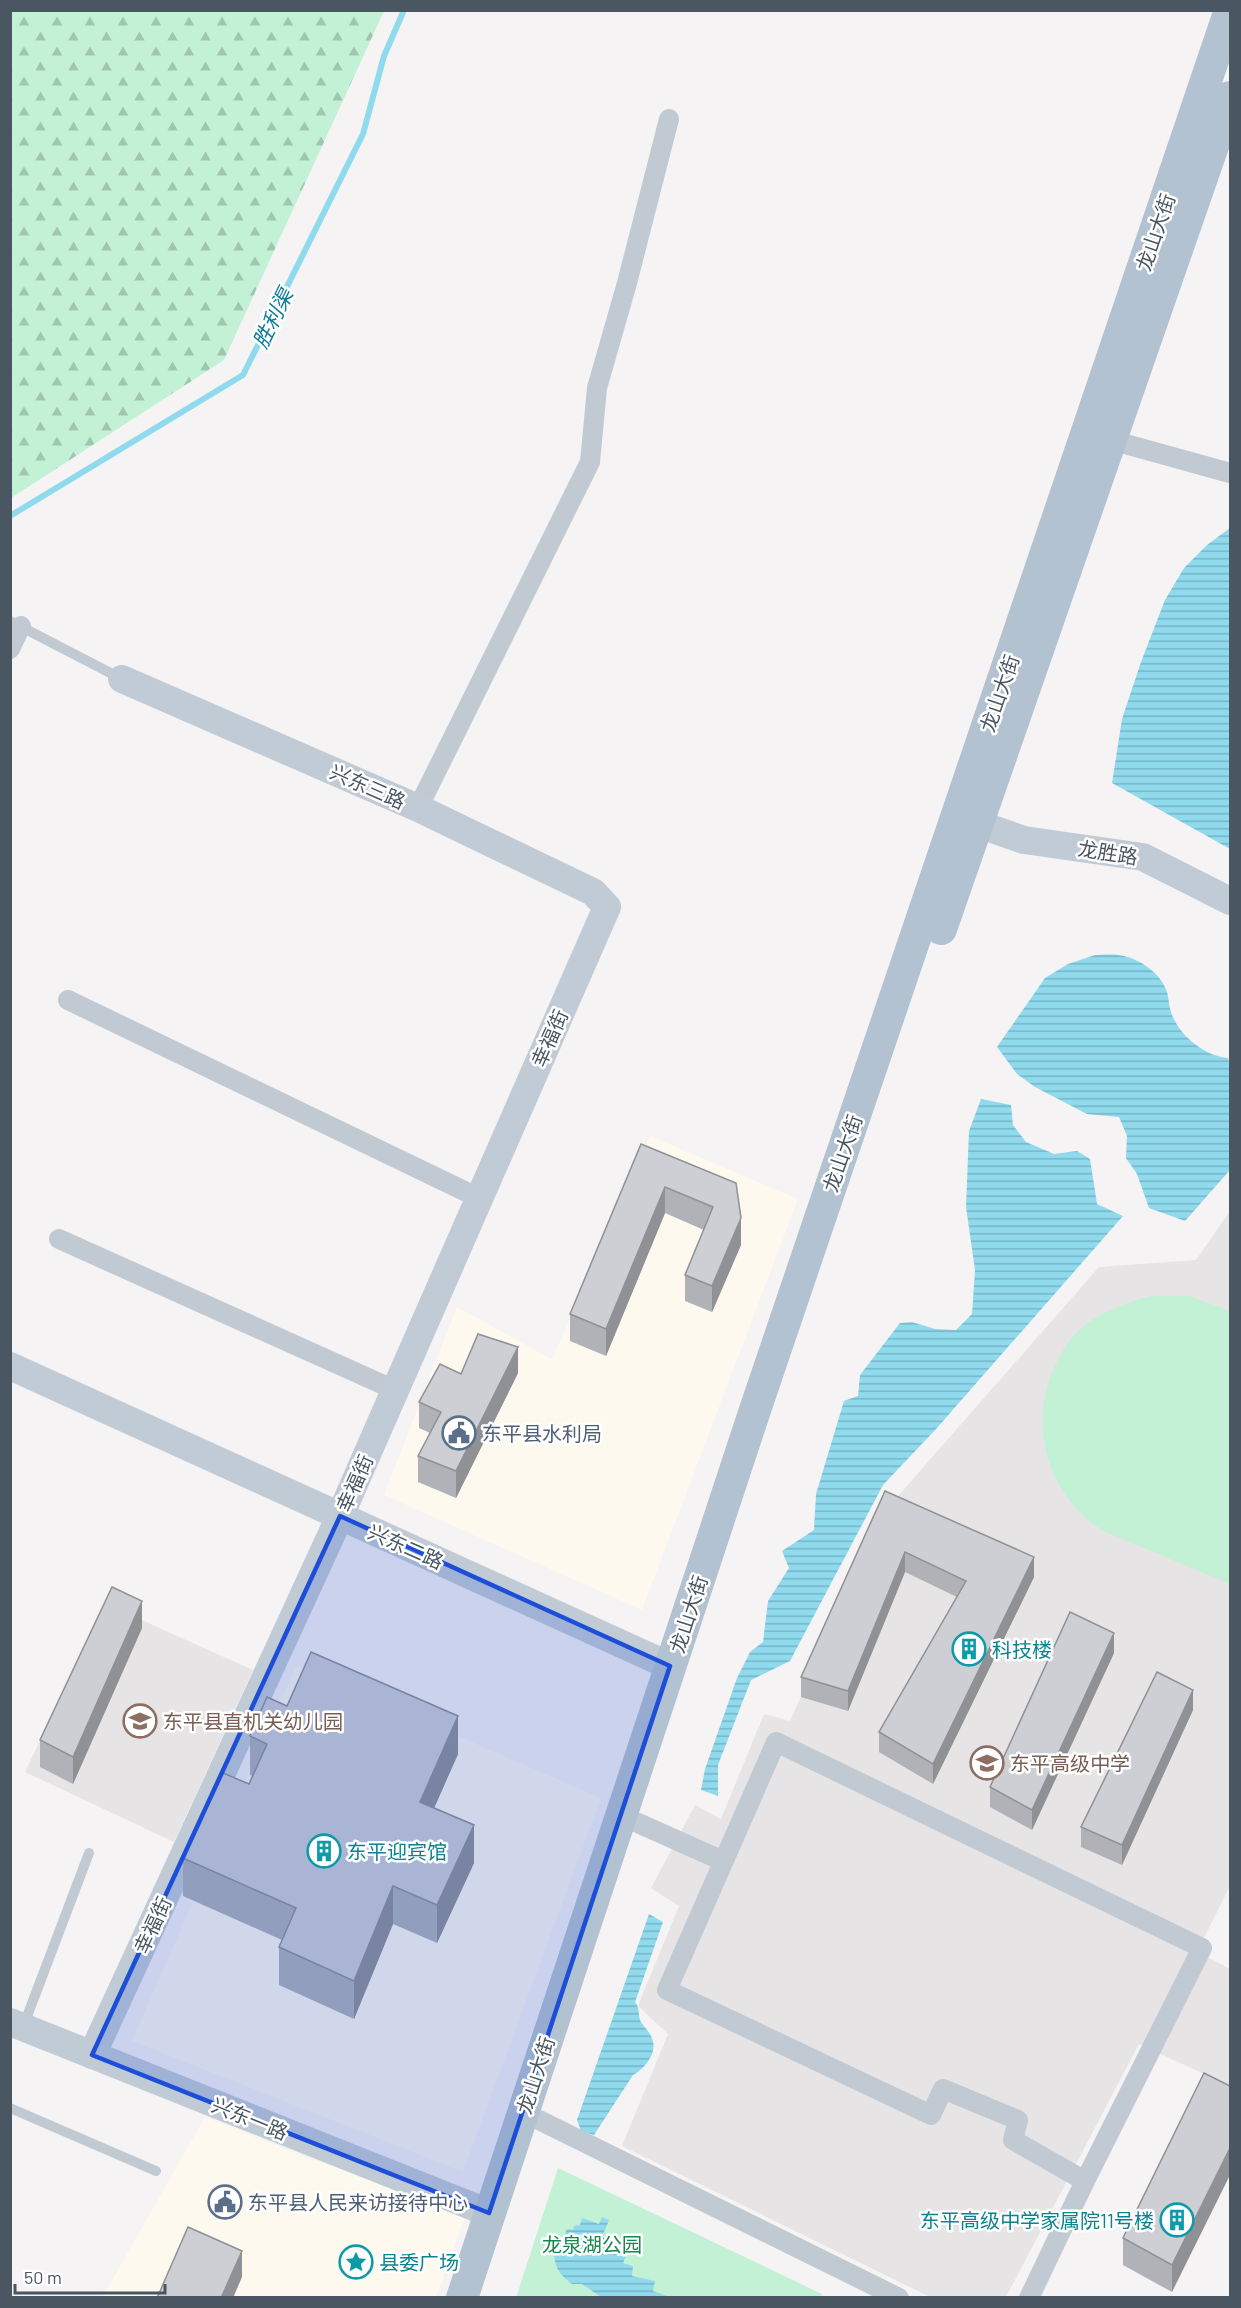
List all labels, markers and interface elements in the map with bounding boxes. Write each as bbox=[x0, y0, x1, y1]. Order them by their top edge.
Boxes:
street label: 龙山大街 bbox=[1131, 190, 1179, 274]
water label: 胜利渠 bbox=[247, 282, 298, 352]
street label: 龙山大街 bbox=[975, 651, 1023, 735]
street label: 兴东三路 bbox=[327, 759, 409, 813]
street label: 龙胜路 bbox=[1076, 835, 1140, 869]
street label: 幸福街 bbox=[526, 1006, 572, 1070]
street label: 龙山大街 bbox=[818, 1111, 866, 1195]
public building icon: 东平县水利局 bbox=[441, 1415, 477, 1451]
place label: 东平县水利局 bbox=[482, 1421, 602, 1445]
street label: 幸福街 bbox=[331, 1451, 377, 1515]
street label: 兴东二路 bbox=[365, 1519, 447, 1573]
street label: 龙山大街 bbox=[664, 1572, 712, 1656]
building icon: 科技楼 bbox=[951, 1631, 987, 1667]
place label: 科技楼 bbox=[992, 1637, 1052, 1661]
school or university icon: 东平县直机关幼儿园 bbox=[122, 1703, 158, 1739]
place label: 东平县直机关幼儿园 bbox=[163, 1709, 343, 1733]
school or university icon: 东平高级中学 bbox=[969, 1745, 1005, 1781]
place label: 东平高级中学 bbox=[1010, 1751, 1130, 1775]
building icon: 东平迎宾馆 bbox=[306, 1833, 342, 1869]
place label: 东平迎宾馆 bbox=[347, 1839, 447, 1863]
street label: 幸福街 bbox=[128, 1893, 176, 1957]
street label: 龙山大街 bbox=[511, 2033, 559, 2117]
street label: 兴东一路 bbox=[208, 2092, 292, 2144]
public building icon: 东平县人民来访接待中心 bbox=[207, 2184, 243, 2220]
place label: 东平县人民来访接待中心 bbox=[248, 2190, 468, 2214]
building icon: 东平高级中学家属院11号楼 bbox=[1159, 2202, 1195, 2238]
place label: 东平高级中学家属院11号楼 bbox=[920, 2208, 1154, 2232]
park label: 龙泉湖公园 bbox=[542, 2232, 642, 2256]
place icon: 县委广场 bbox=[338, 2244, 374, 2280]
place label: 县委广场 bbox=[379, 2250, 459, 2274]
scale bar bbox=[15, 2257, 165, 2295]
text: 50 m bbox=[24, 2266, 62, 2288]

